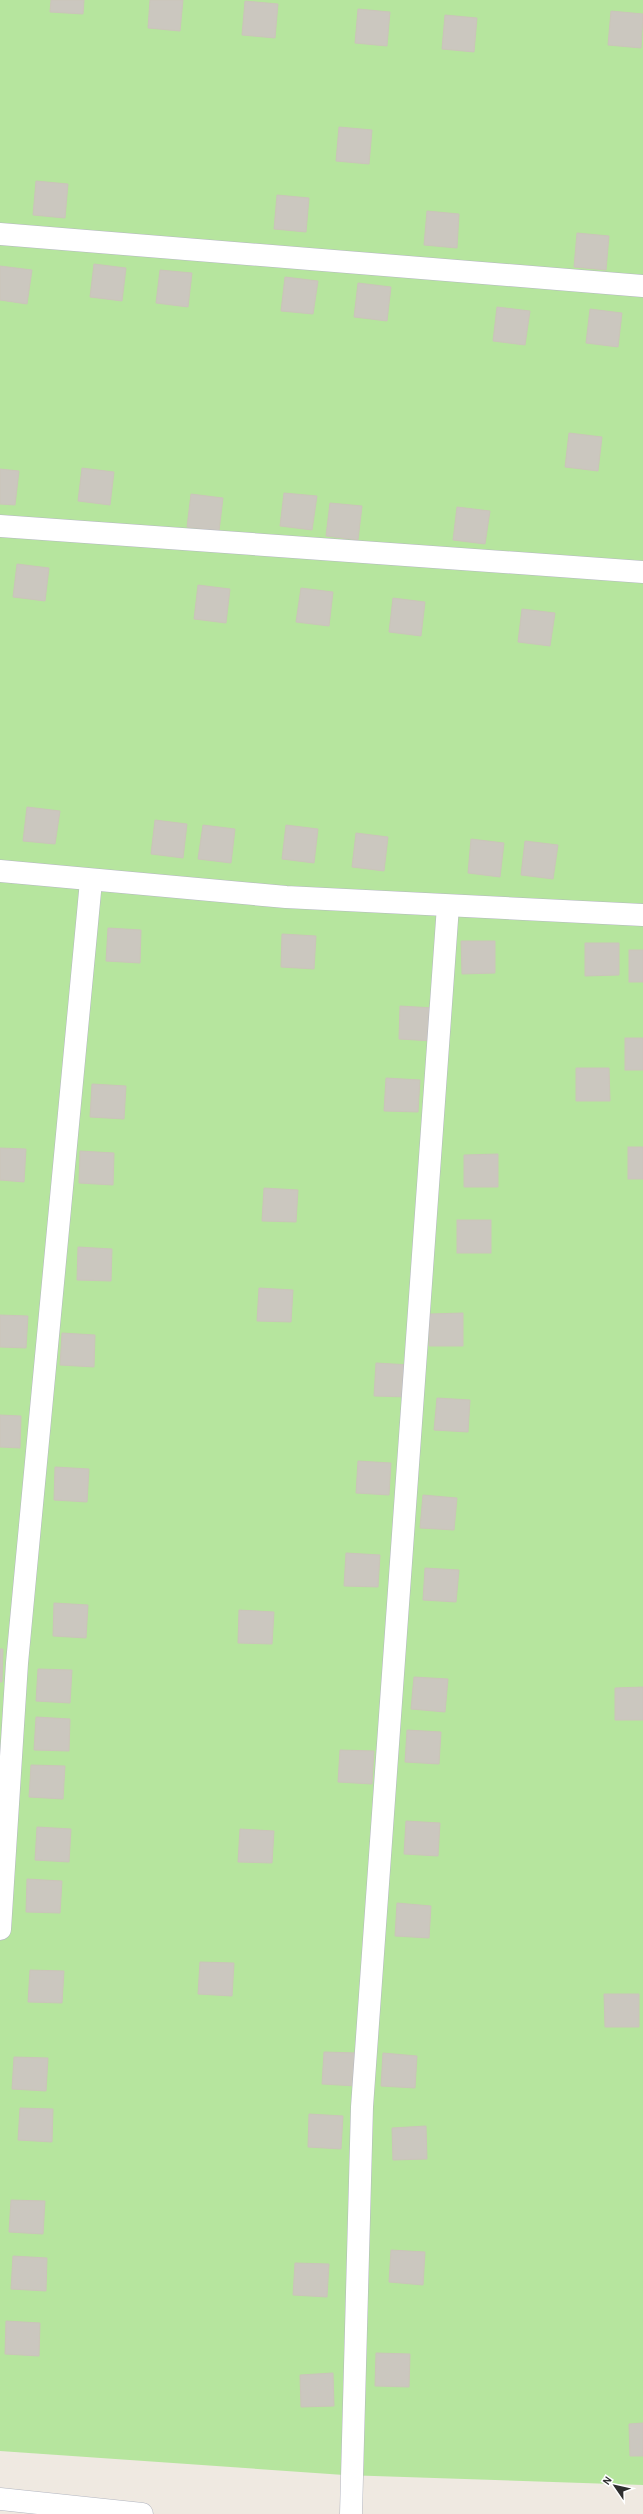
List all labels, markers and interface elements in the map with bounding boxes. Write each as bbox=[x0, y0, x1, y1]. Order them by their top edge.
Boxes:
north arrow bbox=[595, 2466, 635, 2506]
text: N bbox=[600, 2474, 614, 2487]

